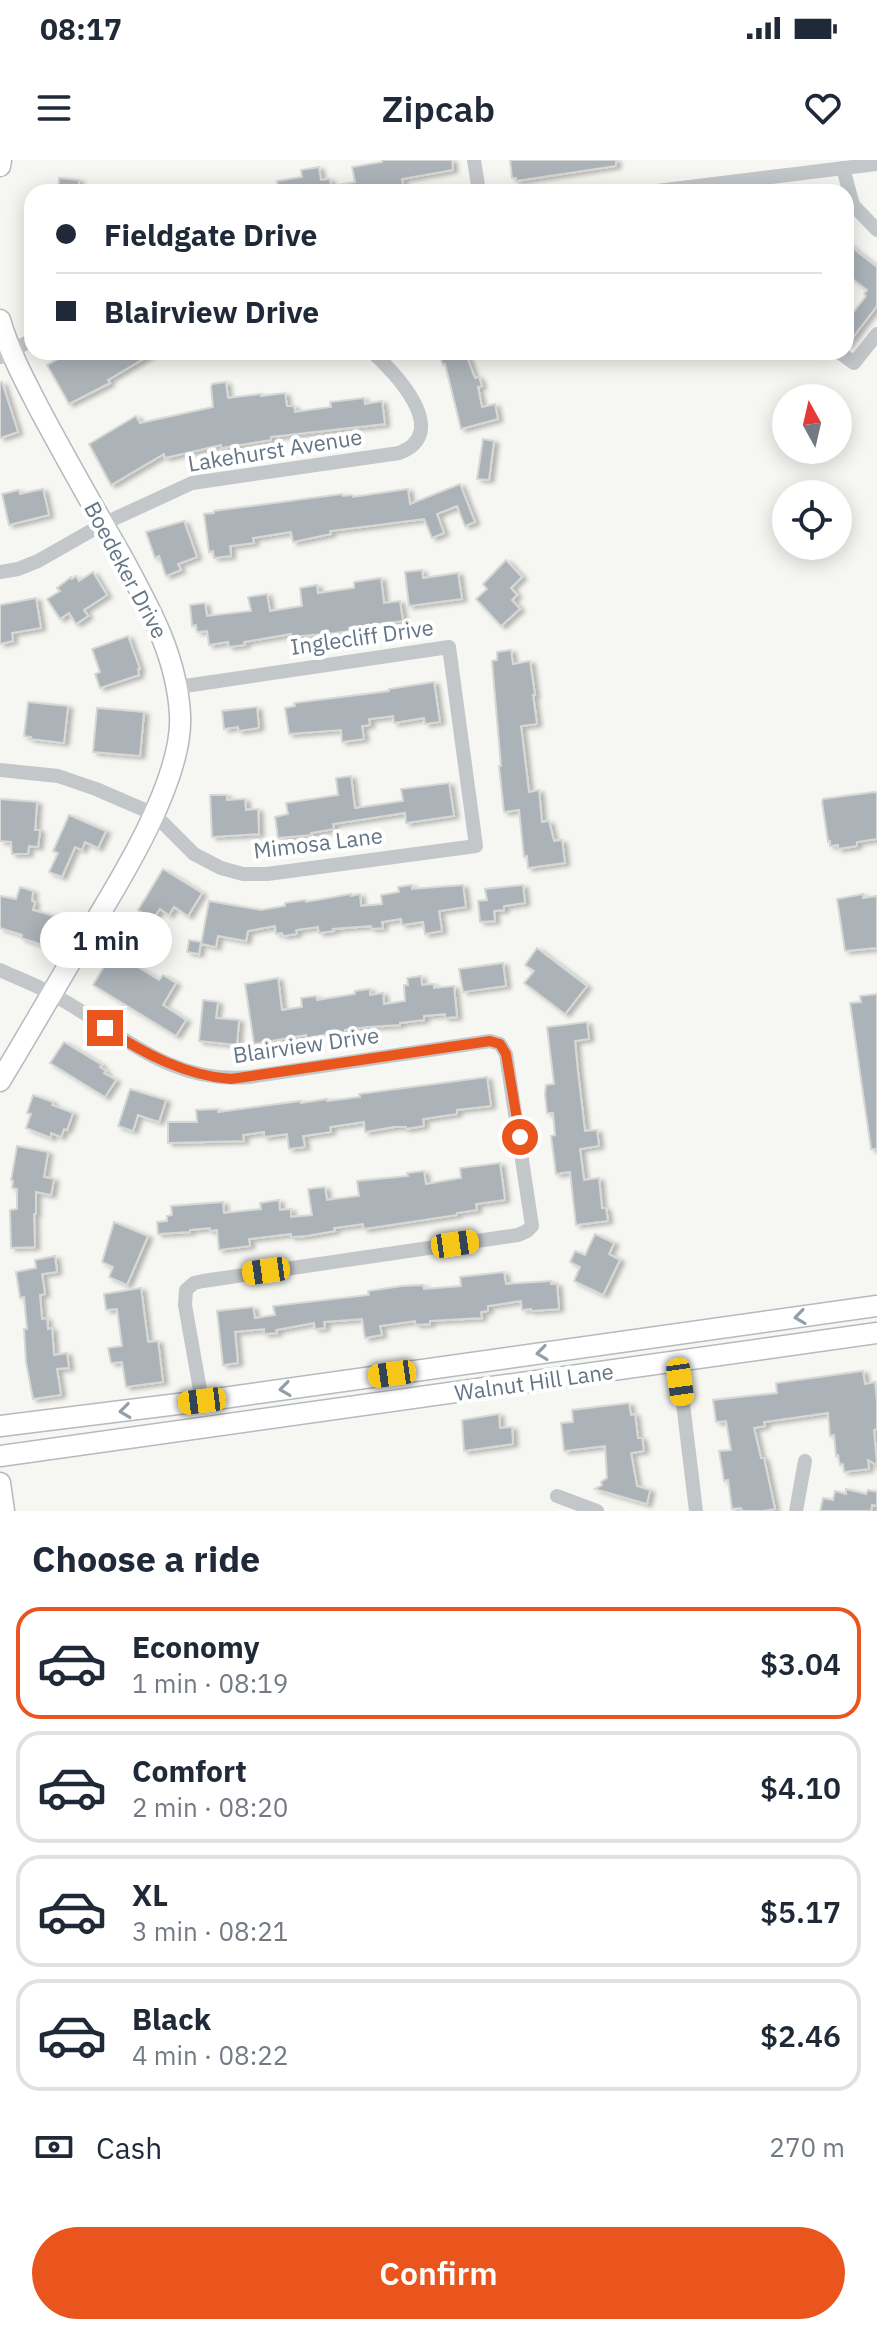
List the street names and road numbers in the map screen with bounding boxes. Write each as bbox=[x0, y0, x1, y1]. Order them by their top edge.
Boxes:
street label: Lakehurst Avenue bbox=[186, 421, 364, 478]
street label: Boedeker Drive bbox=[78, 496, 175, 643]
street label: Inglecliff Drive bbox=[289, 612, 435, 661]
street label: Mimosa Lane bbox=[252, 820, 384, 865]
street label: Blairview Drive bbox=[231, 1020, 381, 1069]
street label: Walnut Hill Lane bbox=[452, 1356, 615, 1407]

